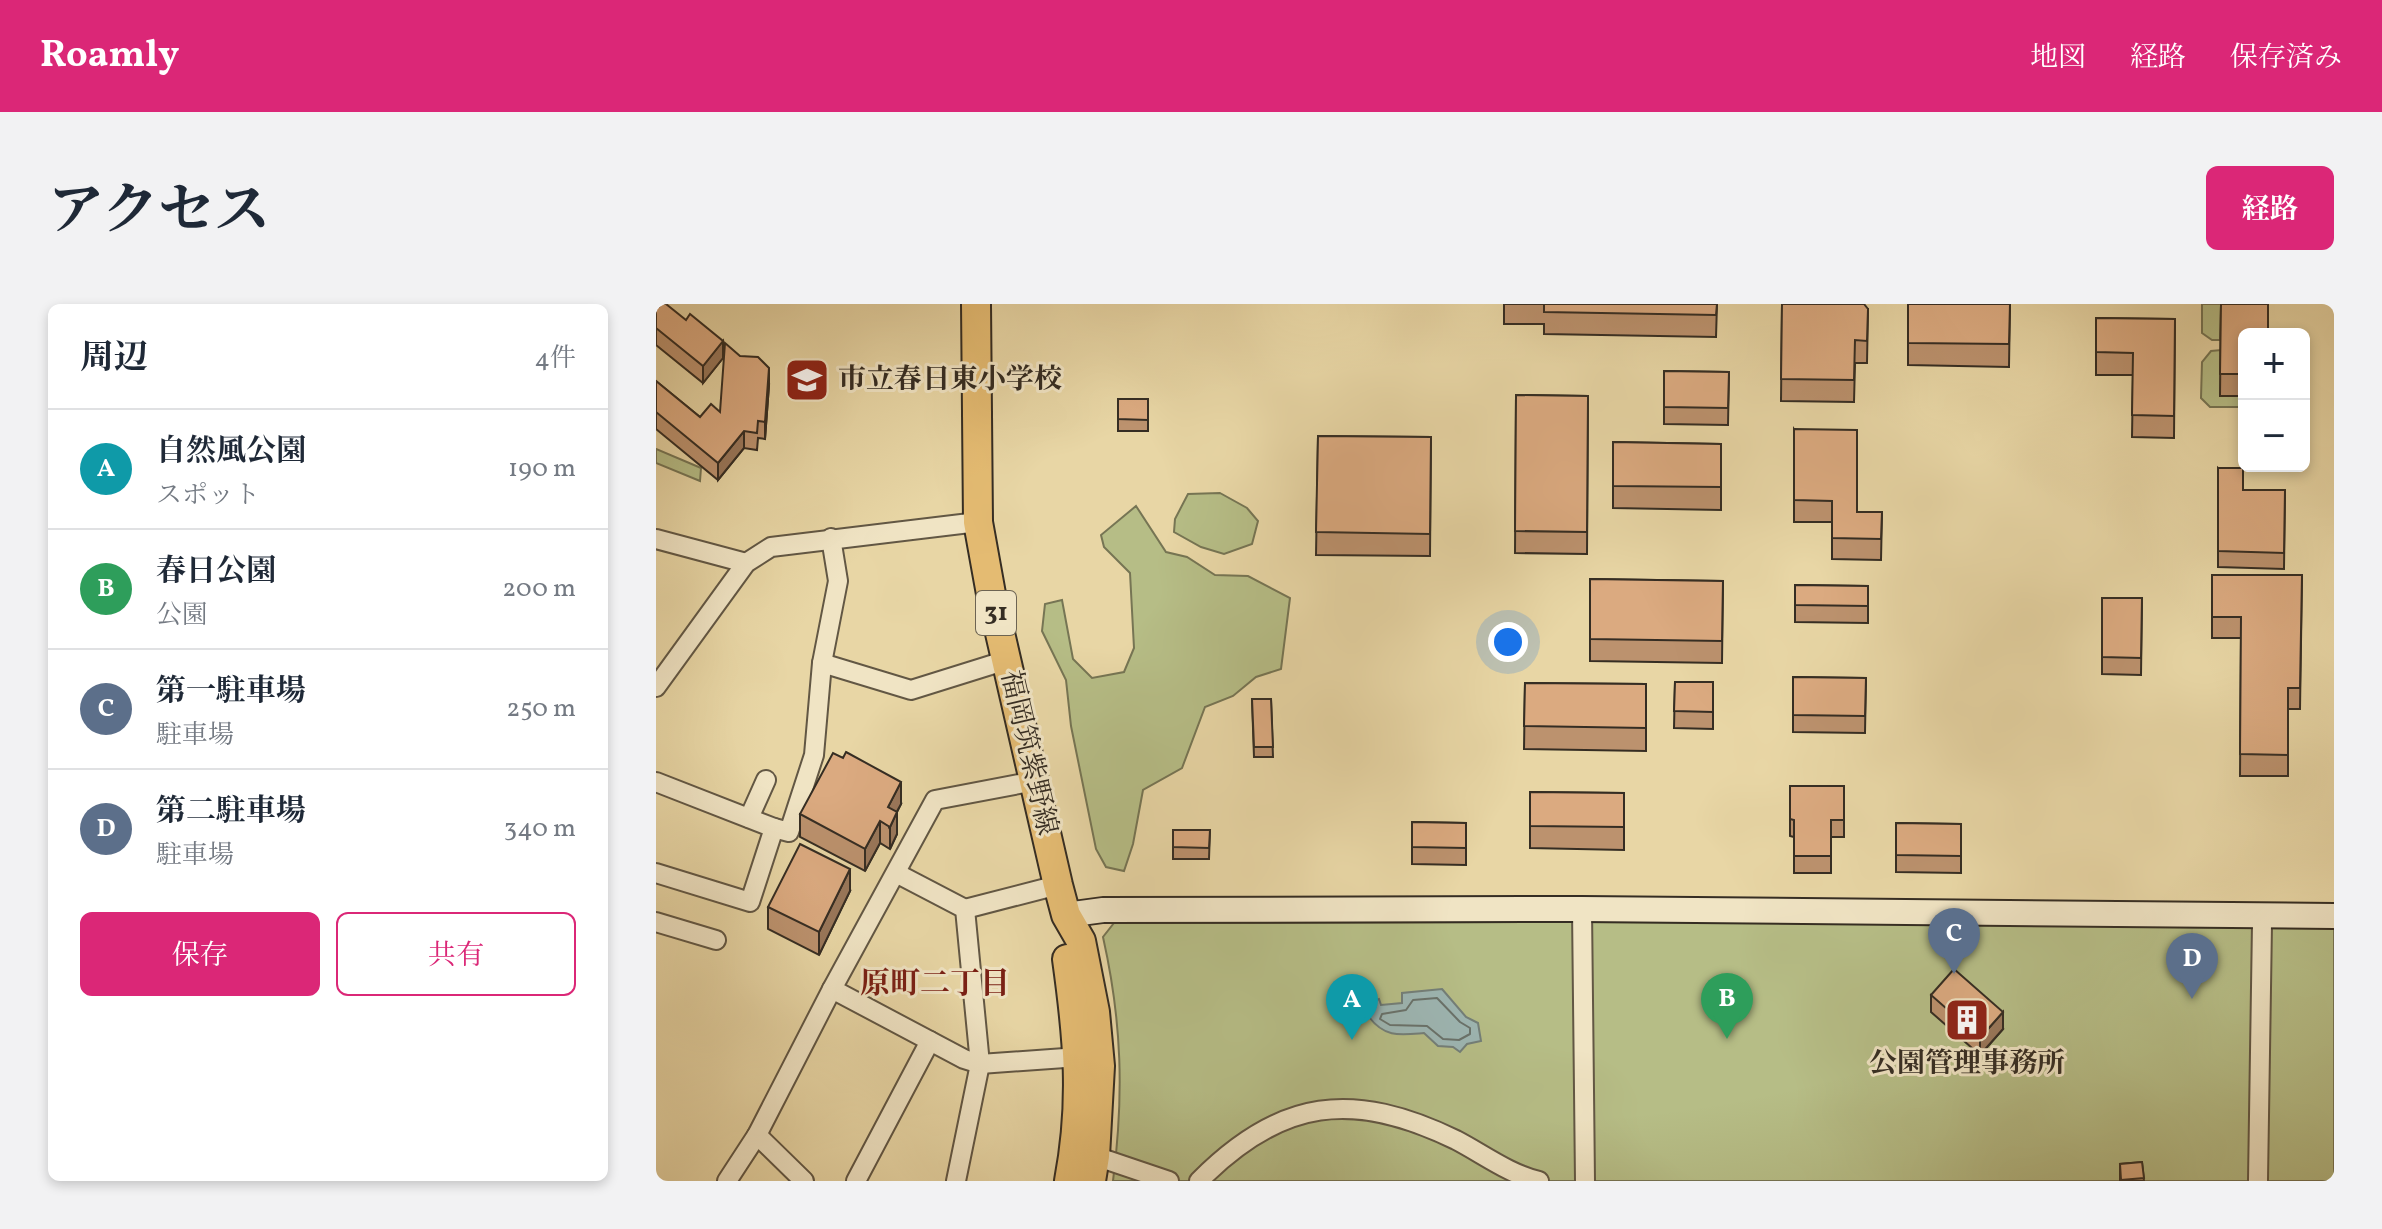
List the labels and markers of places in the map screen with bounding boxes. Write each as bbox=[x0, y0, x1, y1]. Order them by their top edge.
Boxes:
school or university icon: 市立春日東小学校 bbox=[783, 356, 831, 404]
place label: 市立春日東小学校 bbox=[838, 361, 1062, 400]
pin: C bbox=[1928, 908, 1980, 974]
pin: D bbox=[2166, 933, 2218, 999]
pin: B bbox=[1701, 973, 1753, 1039]
pin: A bbox=[1326, 974, 1378, 1040]
building icon: 公園管理事務所 bbox=[1943, 996, 1991, 1044]
place label: 公園管理事務所 bbox=[1869, 1045, 2065, 1084]

